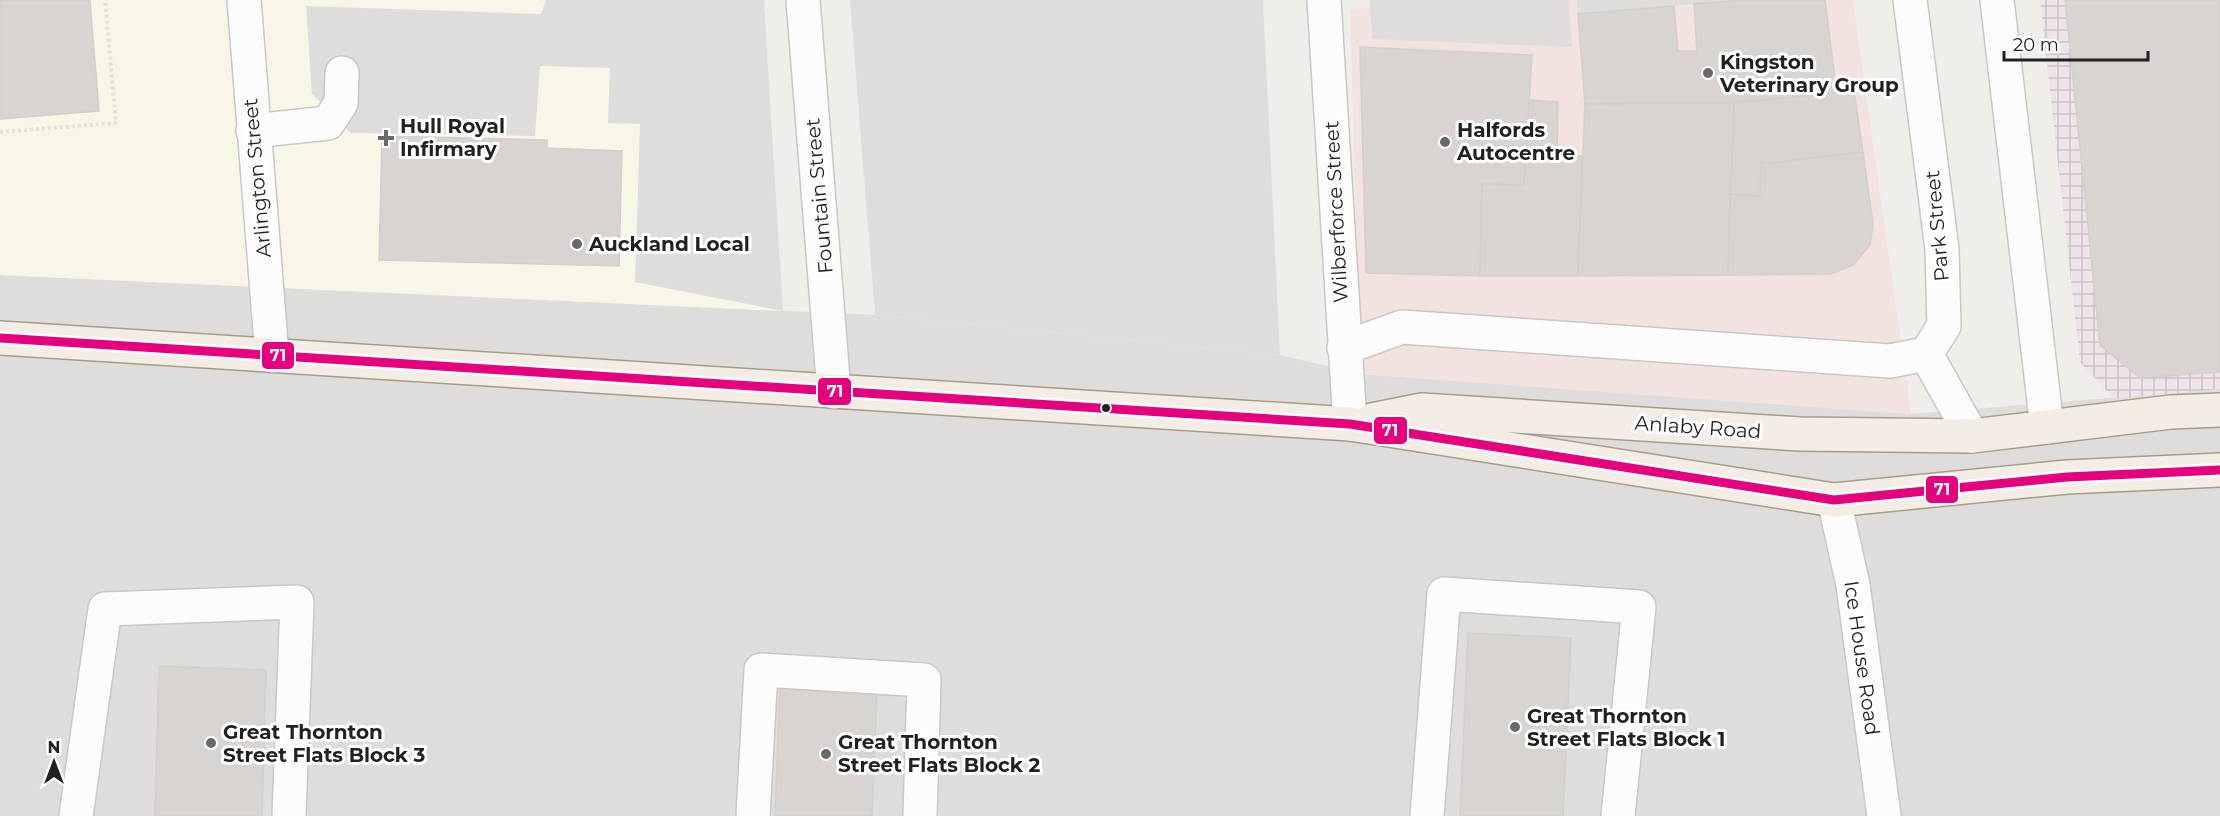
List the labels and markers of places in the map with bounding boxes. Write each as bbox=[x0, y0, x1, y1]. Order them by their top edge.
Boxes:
place label: Kingston Veterinary Group bbox=[1719, 50, 1899, 97]
marker: Kingston Veterinary Group bbox=[1701, 66, 1715, 80]
place label: Hull Royal Infirmary bbox=[400, 114, 505, 161]
place label: Halfords Autocentre bbox=[1456, 118, 1575, 165]
marker: Hull Royal Infirmary bbox=[377, 129, 395, 147]
marker: Halfords Autocentre bbox=[1438, 135, 1452, 149]
place label: Auckland Local bbox=[588, 232, 750, 256]
marker: Auckland Local bbox=[570, 237, 584, 251]
unlabelled marker bbox=[1100, 402, 1112, 414]
place label: Great Thornton Street Flats Block 1 bbox=[1527, 704, 1725, 751]
place label: Great Thornton Street Flats Block 3 bbox=[223, 720, 426, 767]
marker: Great Thornton Street Flats Block 1 bbox=[1508, 720, 1522, 734]
place label: Great Thornton Street Flats Block 2 bbox=[838, 730, 1041, 777]
marker: Great Thornton Street Flats Block 3 bbox=[204, 736, 218, 750]
marker: Great Thornton Street Flats Block 2 bbox=[819, 747, 833, 761]

